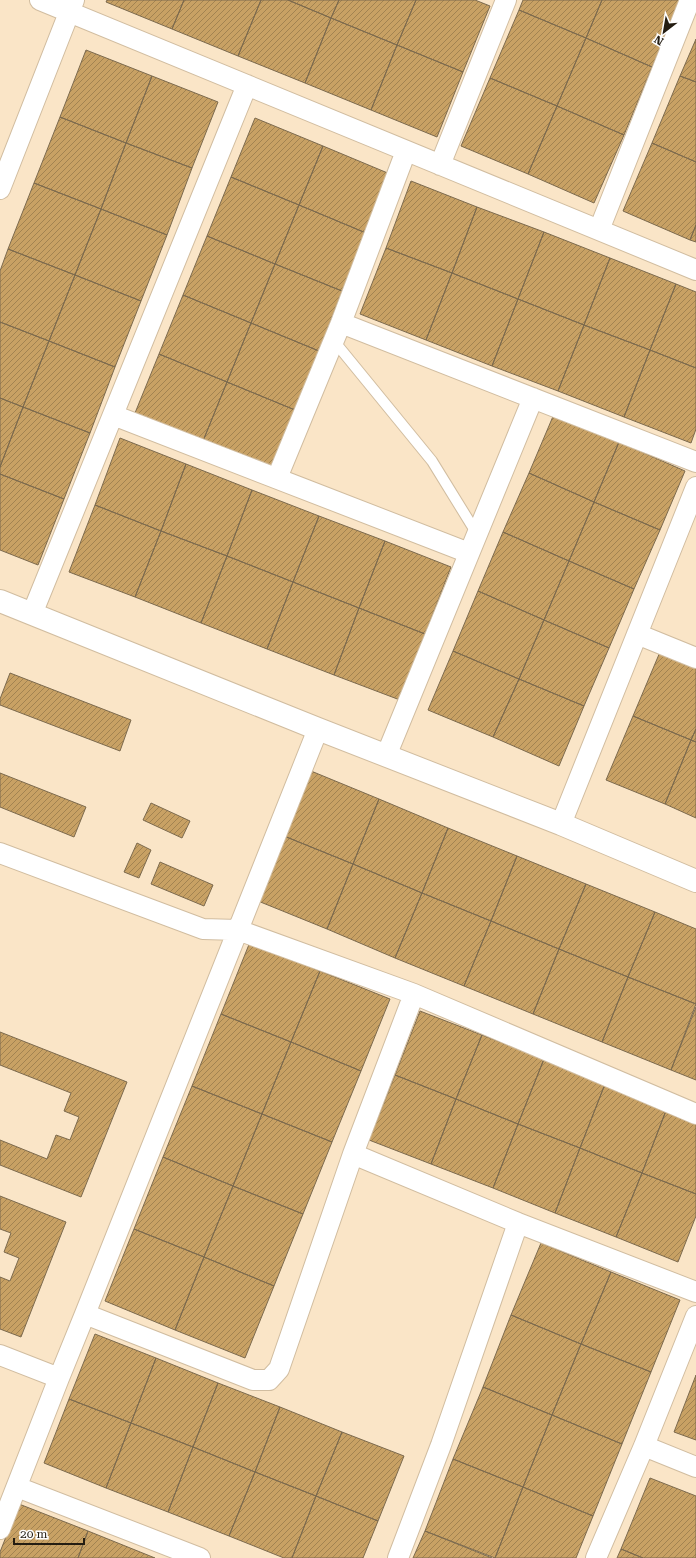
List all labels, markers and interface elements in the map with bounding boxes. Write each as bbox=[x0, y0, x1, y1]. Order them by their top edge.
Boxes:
north arrow bbox=[644, 12, 684, 52]
text: N bbox=[652, 32, 666, 48]
scale bar bbox=[14, 1520, 84, 1546]
text: 20 m bbox=[20, 1527, 47, 1541]

